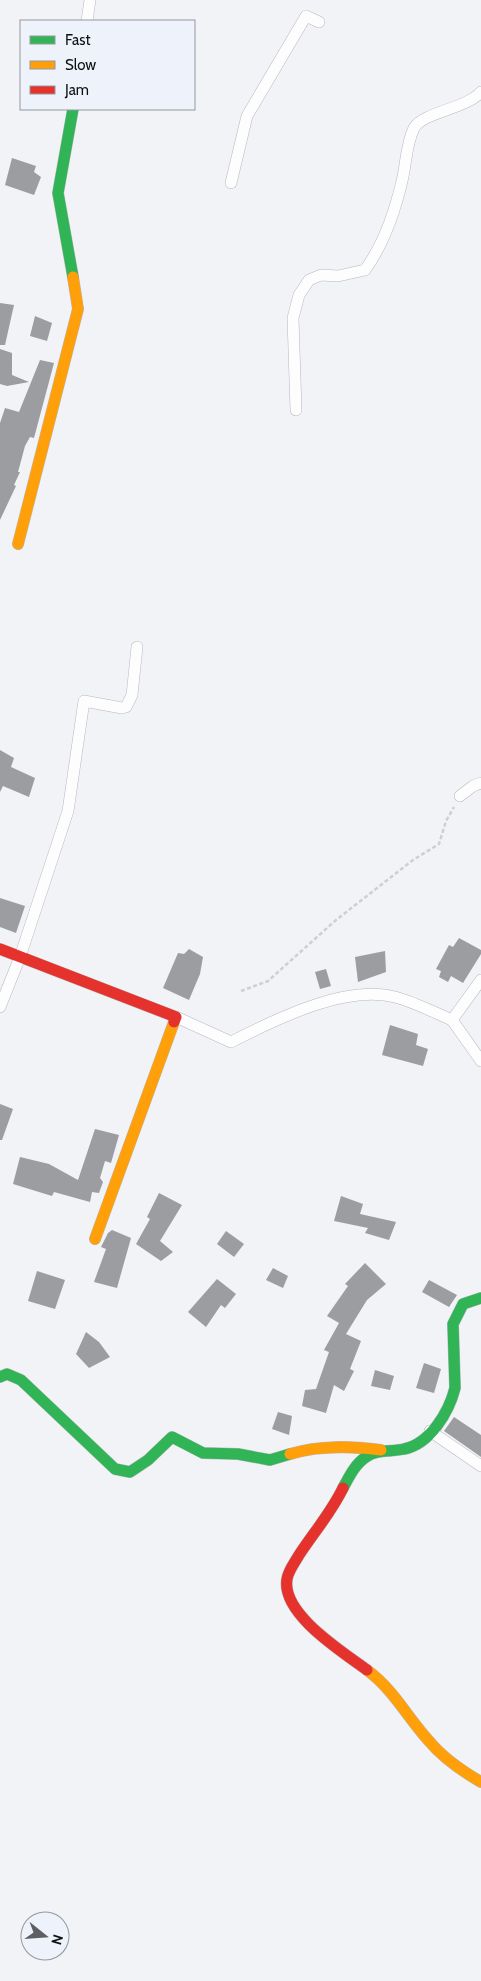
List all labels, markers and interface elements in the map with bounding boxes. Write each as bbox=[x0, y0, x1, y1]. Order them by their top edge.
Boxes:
legend bbox=[20, 20, 195, 110]
text: Fast bbox=[65, 31, 90, 49]
text: Slow bbox=[65, 56, 96, 74]
text: Jam bbox=[64, 81, 89, 99]
north arrow bbox=[20, 1911, 70, 1961]
text: N bbox=[47, 1932, 67, 1947]

